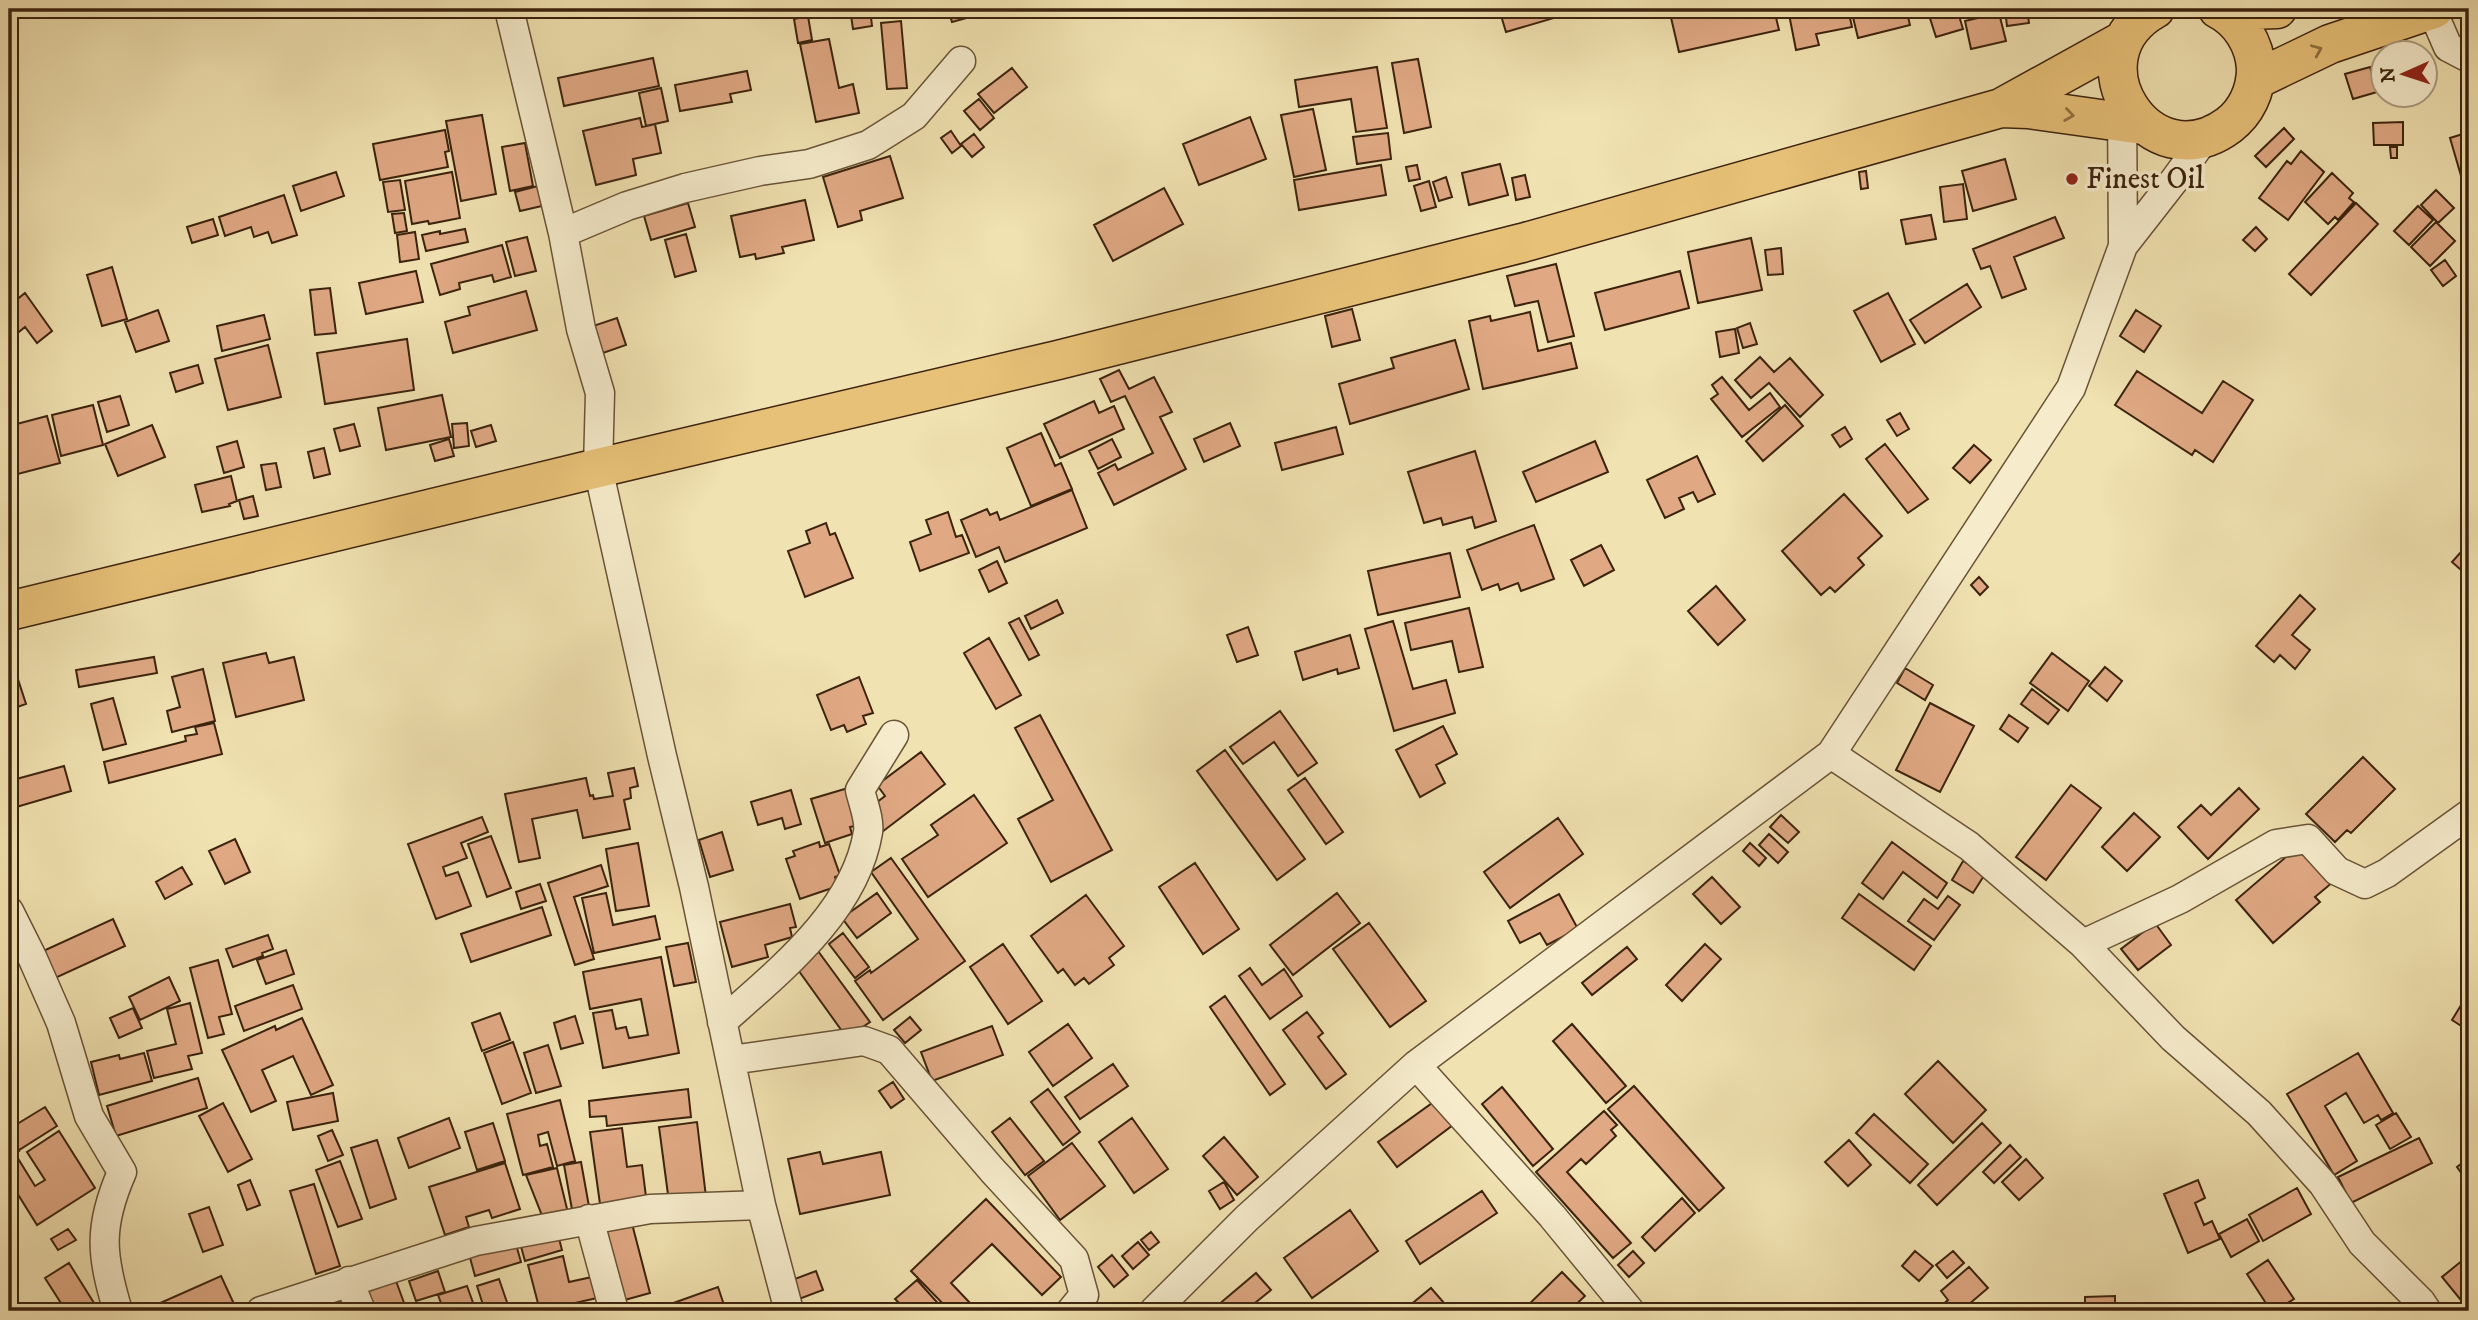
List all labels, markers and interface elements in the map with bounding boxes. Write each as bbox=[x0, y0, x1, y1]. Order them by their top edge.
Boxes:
north arrow bbox=[2370, 38, 2440, 108]
one-way arrow bbox=[2309, 44, 2322, 58]
text: N bbox=[2377, 66, 2400, 83]
one-way arrow bbox=[2063, 107, 2075, 122]
place label: Finest Oil bbox=[2086, 161, 2204, 198]
marker: Finest Oil bbox=[2064, 171, 2080, 187]

